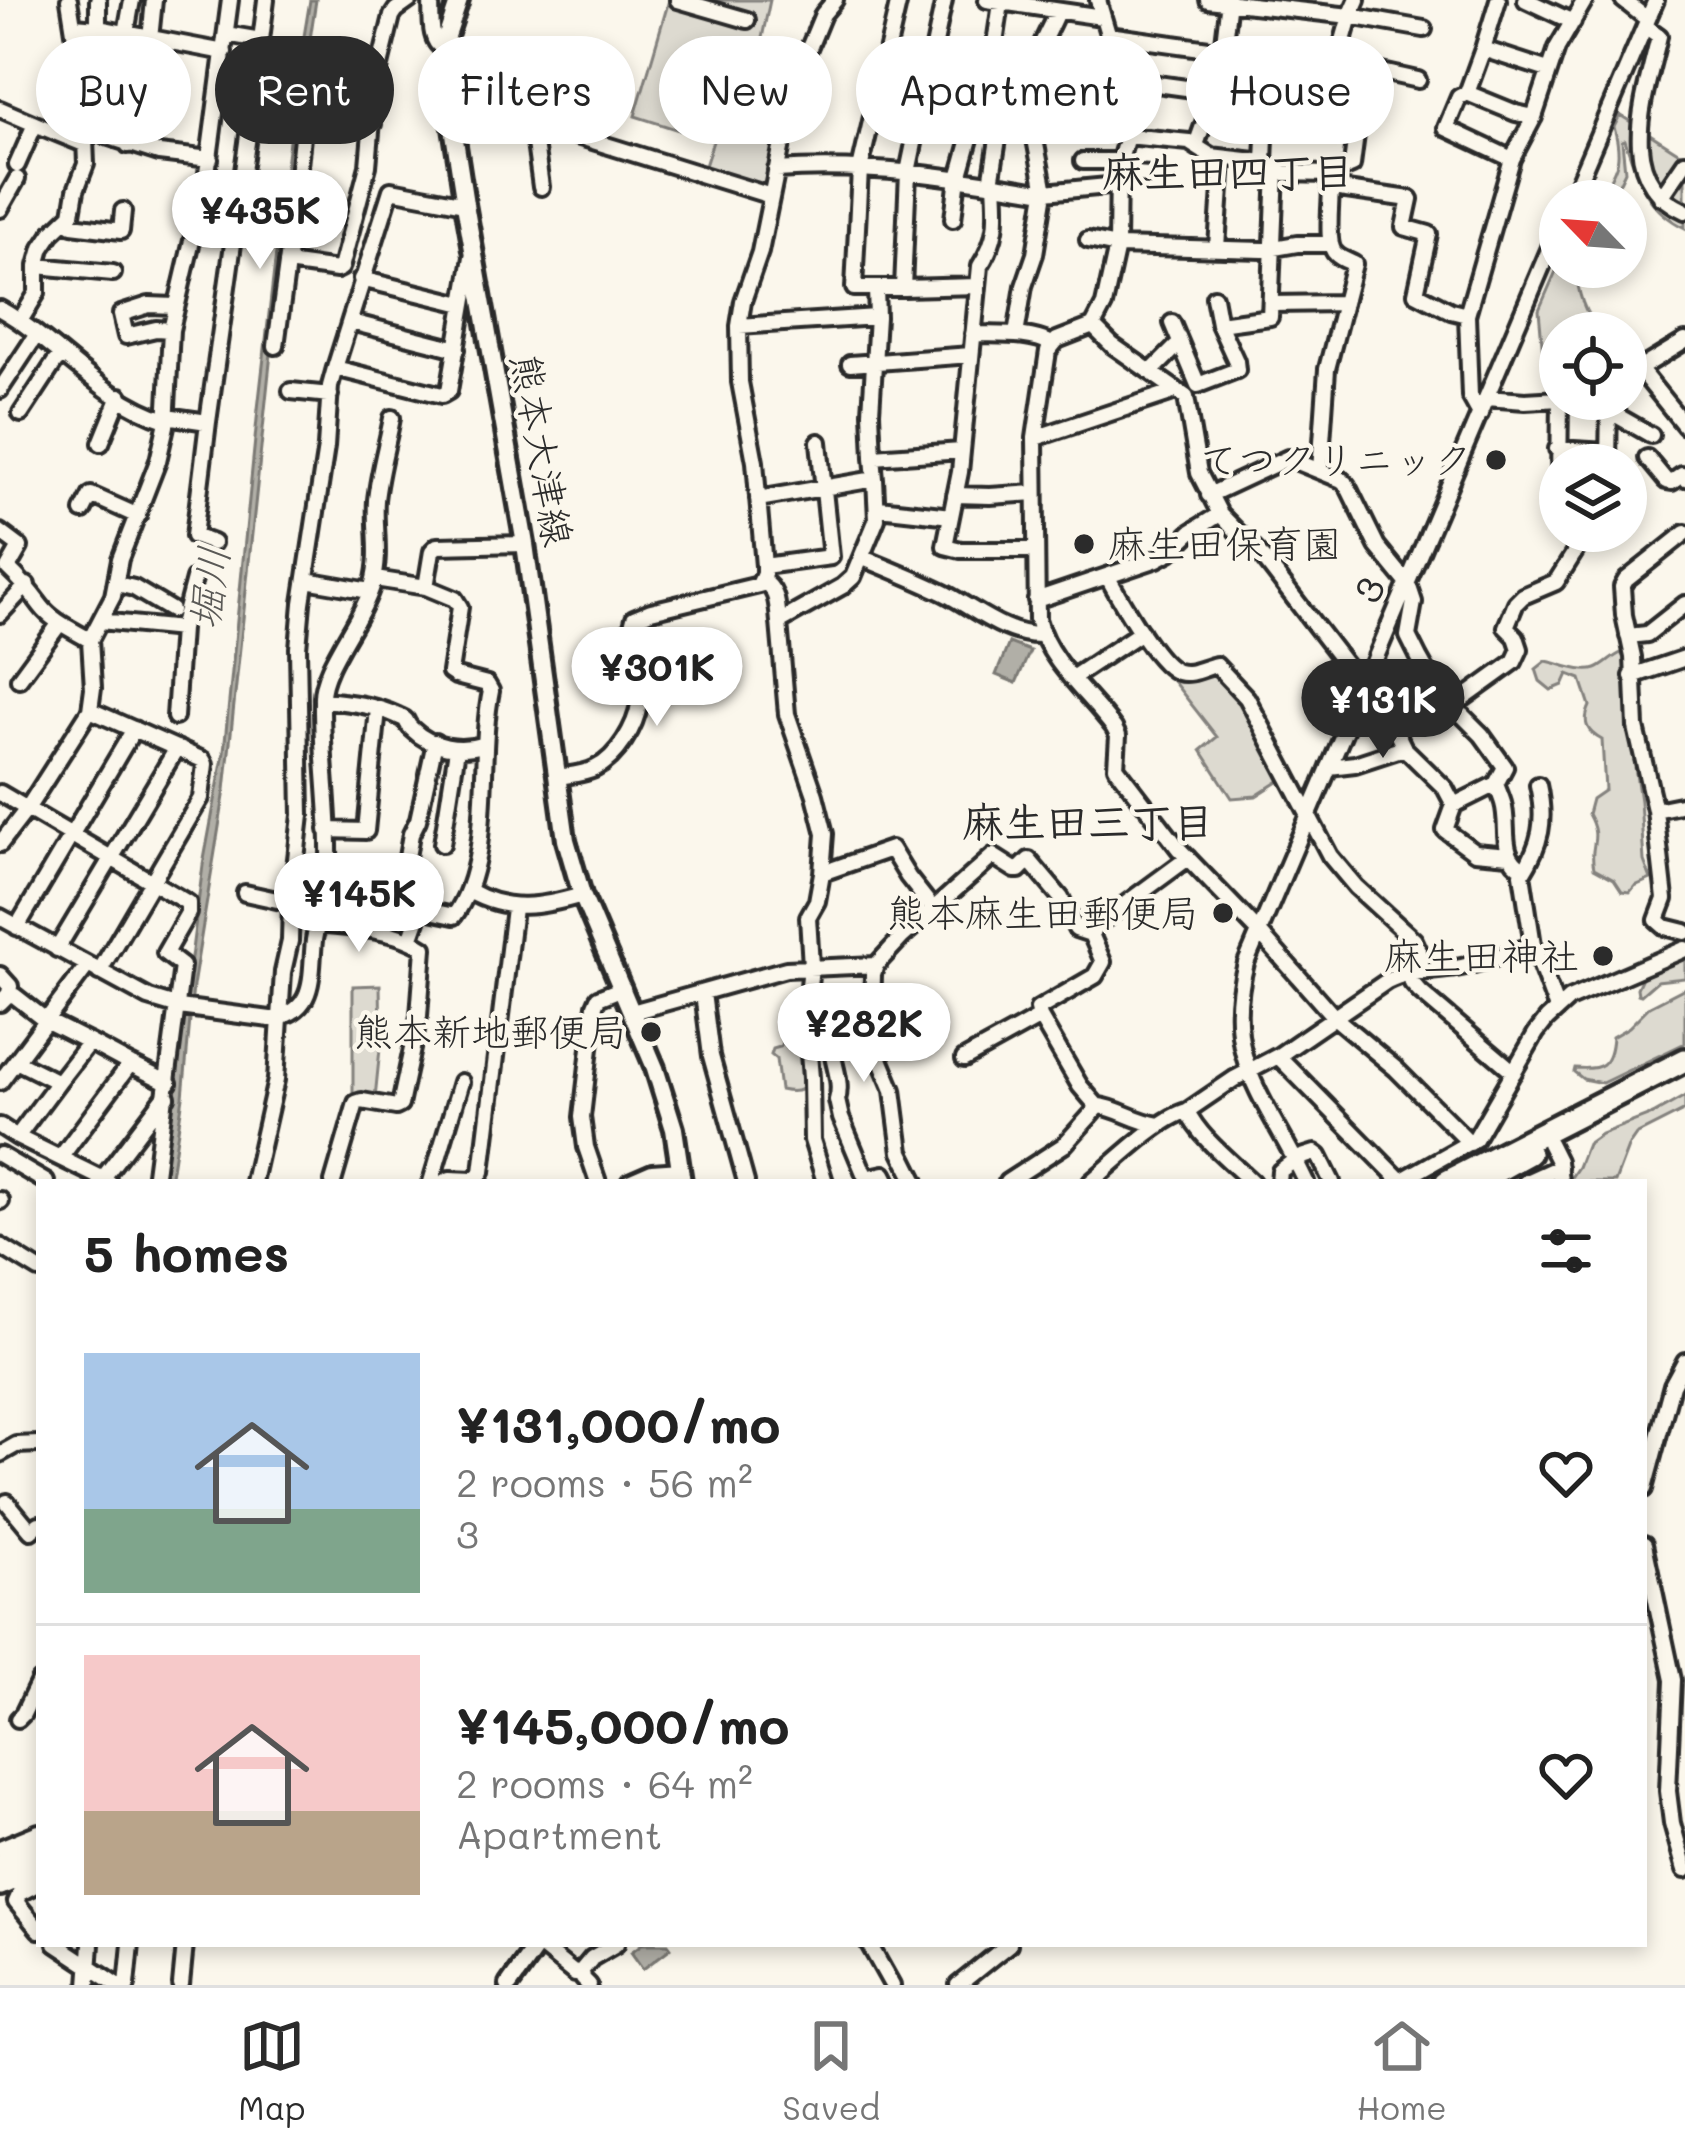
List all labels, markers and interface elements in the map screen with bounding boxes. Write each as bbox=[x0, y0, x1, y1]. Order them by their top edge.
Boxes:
chip: Buy bbox=[36, 36, 191, 144]
chip: Rent bbox=[215, 36, 394, 144]
chip: Filters bbox=[418, 36, 635, 144]
chip: New bbox=[659, 36, 832, 144]
chip: Apartment bbox=[856, 36, 1162, 144]
chip: House bbox=[1186, 36, 1394, 144]
district label: 麻生田四丁目 bbox=[1102, 143, 1354, 198]
pin: ¥435K bbox=[176, 170, 344, 272]
north arrow bbox=[1539, 180, 1647, 288]
map controls bbox=[1539, 180, 1647, 552]
text: ¥435K bbox=[199, 183, 321, 234]
button: locate bbox=[1539, 312, 1647, 420]
street label: 熊本大津線 bbox=[501, 349, 586, 550]
place label: てつクリニック bbox=[1199, 433, 1472, 484]
button: layers bbox=[1539, 444, 1647, 552]
marker: てつクリニック bbox=[1483, 447, 1509, 473]
place label: 麻生田保育園 bbox=[1108, 517, 1342, 568]
marker: 麻生田保育園 bbox=[1071, 531, 1097, 557]
water label: 堀川 bbox=[175, 543, 240, 633]
street label: 3 bbox=[1340, 569, 1396, 610]
pin: ¥301K bbox=[573, 627, 741, 729]
text: ¥301K bbox=[599, 640, 715, 691]
pin: ¥131K bbox=[1299, 659, 1467, 761]
text: ¥131K bbox=[1328, 672, 1438, 723]
district label: 麻生田三丁目 bbox=[962, 793, 1214, 848]
pin: ¥145K bbox=[275, 853, 443, 955]
text: ¥145K bbox=[301, 866, 417, 917]
place label: 熊本麻生田郵便局 bbox=[887, 886, 1199, 937]
marker: 熊本麻生田郵便局 bbox=[1210, 900, 1236, 926]
place label: 麻生田神社 bbox=[1384, 929, 1579, 980]
marker: 麻生田神社 bbox=[1590, 943, 1616, 969]
pin: ¥282K bbox=[780, 983, 948, 1085]
text: ¥282K bbox=[805, 996, 924, 1047]
place label: 熊本新地郵便局 bbox=[354, 1005, 627, 1056]
marker: 熊本新地郵便局 bbox=[638, 1019, 664, 1045]
text: 5 homes bbox=[84, 1218, 289, 1285]
icon: filters bbox=[1533, 1218, 1599, 1284]
text: ¥131,000/mo bbox=[456, 1389, 780, 1456]
icon: home bbox=[180, 1401, 324, 1545]
icon: heart bbox=[1533, 1440, 1599, 1506]
text: 2 rooms · 56 m² bbox=[456, 1456, 753, 1507]
text: 3 bbox=[456, 1507, 479, 1558]
text: ¥145,000/mo bbox=[456, 1690, 789, 1757]
icon: home bbox=[180, 1703, 324, 1847]
icon: heart bbox=[1533, 1742, 1599, 1808]
text: 2 rooms · 64 m² bbox=[456, 1757, 753, 1808]
text: Apartment bbox=[456, 1808, 662, 1859]
tab: Map bbox=[238, 2013, 306, 2128]
tab: Saved bbox=[782, 2013, 880, 2128]
tab: Home bbox=[1357, 2013, 1447, 2128]

